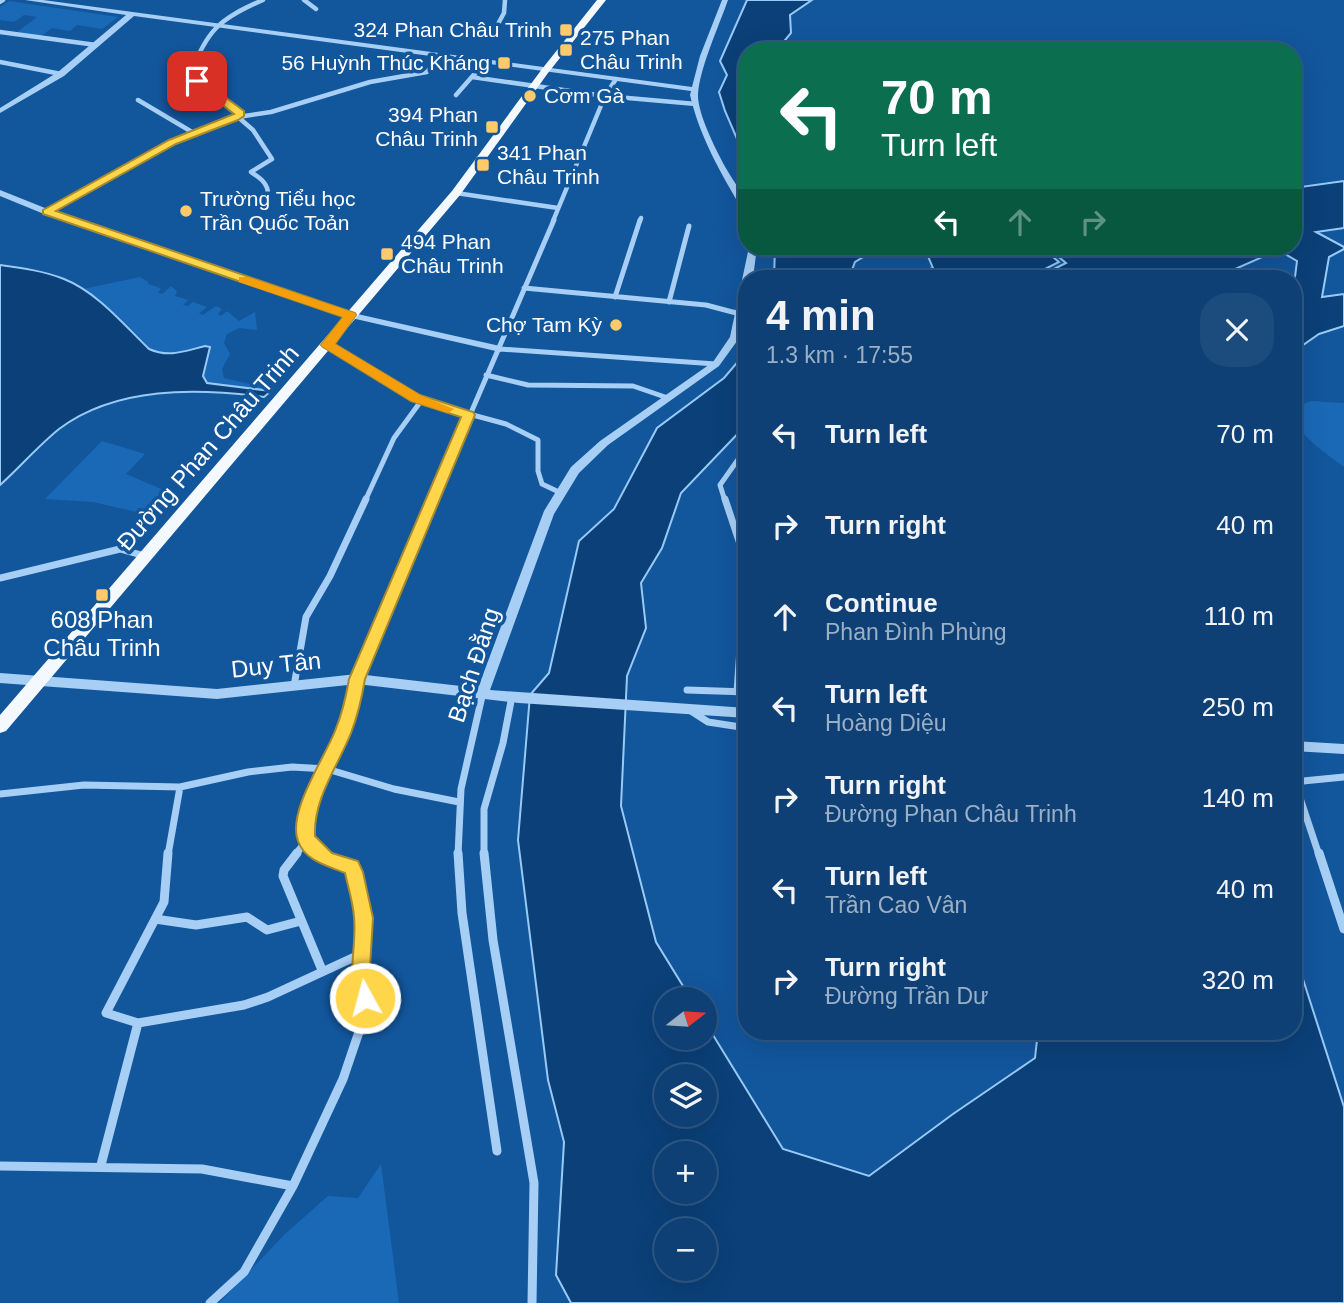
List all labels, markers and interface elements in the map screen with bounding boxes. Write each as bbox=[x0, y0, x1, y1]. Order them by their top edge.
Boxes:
place label: 324 Phan Châu Trinh bbox=[354, 18, 552, 41]
marker: 324 Phan Châu Trinh bbox=[558, 22, 574, 38]
place label: 275 Phan Châu Trinh bbox=[580, 26, 683, 73]
marker: 275 Phan Châu Trinh bbox=[558, 42, 574, 58]
pin bbox=[167, 51, 227, 111]
place label: 56 Huỳnh Thúc Kháng bbox=[281, 51, 490, 74]
marker: 56 Huỳnh Thúc Kháng bbox=[496, 55, 512, 71]
icon: arrive bbox=[178, 62, 216, 100]
icon: left bbox=[766, 70, 857, 161]
text: 70 m bbox=[881, 70, 993, 124]
place label: Cơm Gà bbox=[544, 84, 625, 107]
marker: Cơm Gà bbox=[522, 88, 538, 104]
place label: 394 Phan Châu Trinh bbox=[375, 103, 478, 150]
marker: 394 Phan Châu Trinh bbox=[484, 119, 500, 135]
text: Turn left bbox=[881, 127, 997, 163]
place label: 341 Phan Châu Trinh bbox=[497, 141, 600, 188]
marker: 341 Phan Châu Trinh bbox=[475, 157, 491, 173]
place label: Trường Tiểu học Trần Quốc Toản bbox=[200, 187, 355, 234]
marker: Trường Tiểu học Trần Quốc Toản bbox=[178, 203, 194, 219]
icon: left bbox=[928, 203, 966, 241]
icon: ahead bbox=[1001, 203, 1039, 241]
icon: right bbox=[1074, 203, 1112, 241]
place label: 494 Phan Châu Trinh bbox=[401, 230, 504, 277]
marker: 494 Phan Châu Trinh bbox=[379, 246, 395, 262]
text: 4 min bbox=[766, 292, 876, 339]
button: close bbox=[1200, 293, 1274, 367]
place label: Chợ Tam Kỳ bbox=[486, 313, 602, 336]
marker: Chợ Tam Kỳ bbox=[608, 317, 624, 333]
street label: Đường Phan Châu Trinh bbox=[111, 340, 304, 556]
text: 1.3 km · 17:55 bbox=[766, 342, 913, 368]
icon: left bbox=[766, 416, 804, 454]
text: Turn left bbox=[825, 419, 927, 449]
text: 70 m bbox=[1216, 419, 1274, 449]
icon: right bbox=[766, 507, 804, 545]
text: Turn right bbox=[825, 510, 946, 540]
text: 40 m bbox=[1216, 510, 1274, 540]
marker: 608 Phan Châu Trinh bbox=[94, 587, 110, 603]
text: Continue bbox=[825, 588, 938, 618]
icon: ahead bbox=[766, 598, 804, 636]
text: 110 m bbox=[1204, 601, 1274, 631]
street label: Bạch Đằng bbox=[442, 604, 505, 725]
place label: 608 Phan Châu Trinh bbox=[43, 606, 161, 661]
text: Phan Đình Phùng bbox=[825, 619, 1007, 645]
street label: Duy Tân bbox=[230, 646, 322, 683]
text: Turn left bbox=[825, 679, 927, 709]
icon: left bbox=[766, 689, 804, 727]
text: 250 m bbox=[1202, 692, 1274, 722]
text: Hoàng Diệu bbox=[825, 710, 946, 736]
text: Turn right bbox=[825, 770, 946, 800]
icon: right bbox=[766, 780, 804, 818]
text: 140 m bbox=[1202, 783, 1274, 813]
text: Đường Phan Châu Trinh bbox=[825, 801, 1077, 827]
text: Turn left bbox=[825, 861, 927, 891]
icon: left bbox=[766, 871, 804, 909]
text: 40 m bbox=[1216, 874, 1274, 904]
text: Trần Cao Vân bbox=[825, 892, 967, 918]
text: Turn right bbox=[825, 952, 946, 982]
position arrow bbox=[328, 961, 402, 1035]
icon: right bbox=[766, 962, 804, 1000]
text: 320 m bbox=[1202, 965, 1274, 995]
text: Đường Trần Dư bbox=[825, 983, 988, 1009]
north arrow bbox=[654, 987, 718, 1050]
map controls bbox=[654, 987, 717, 1281]
button: layers bbox=[654, 1064, 717, 1127]
button: + bbox=[654, 1141, 717, 1204]
button: − bbox=[654, 1218, 717, 1281]

